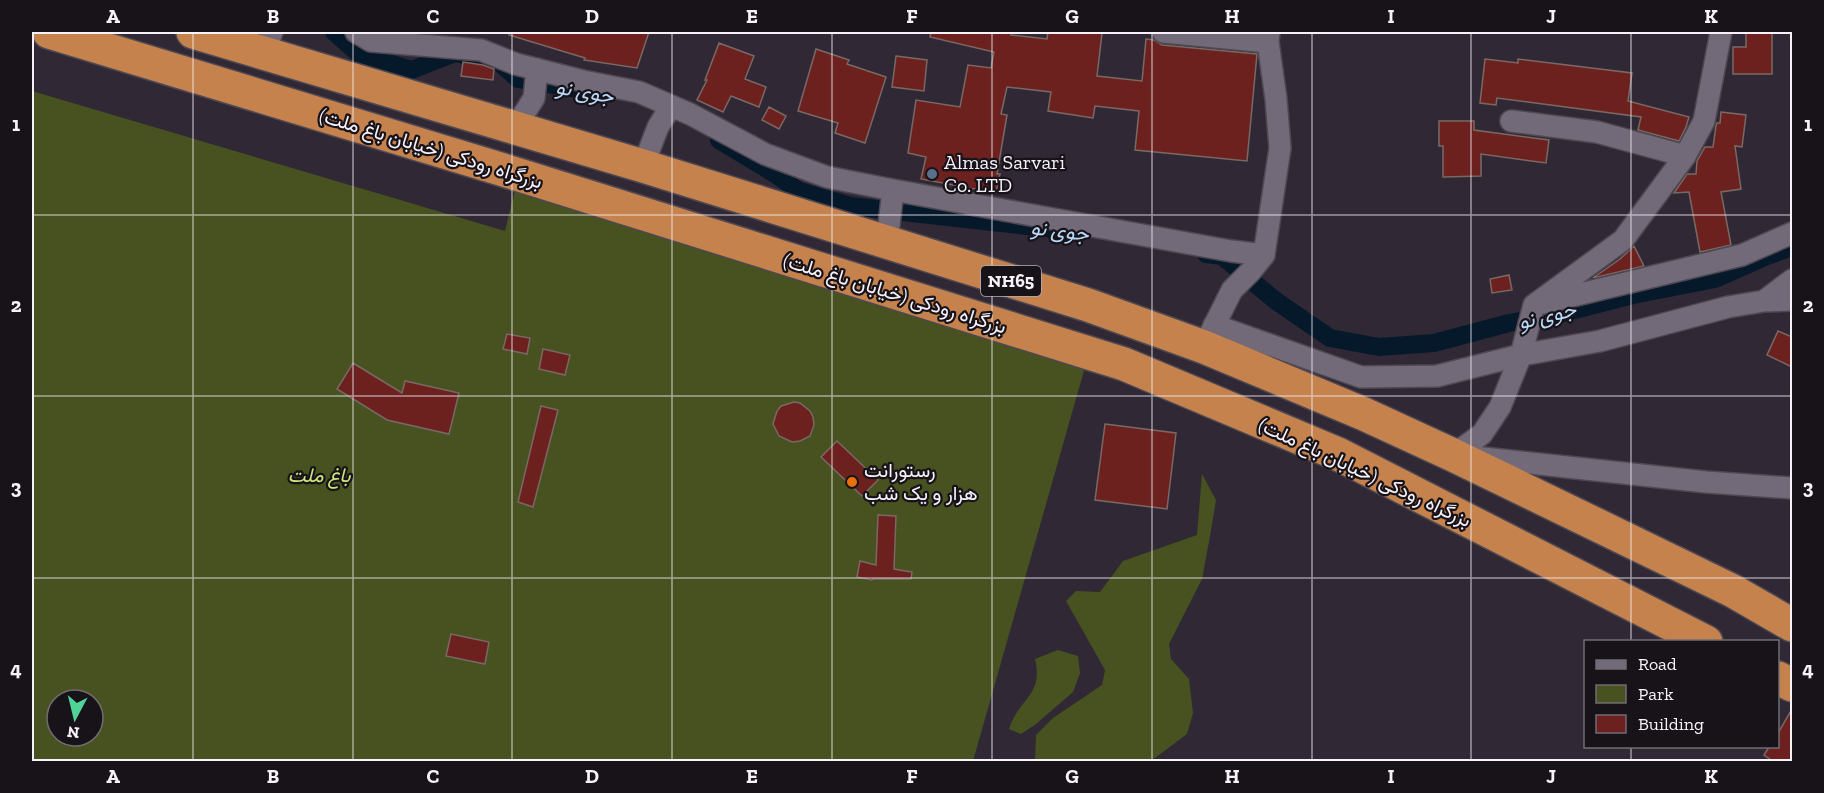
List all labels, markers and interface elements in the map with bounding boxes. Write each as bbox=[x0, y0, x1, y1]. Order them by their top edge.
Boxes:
text: A bbox=[106, 4, 120, 28]
text: B bbox=[267, 4, 279, 28]
text: C bbox=[427, 4, 440, 28]
text: D bbox=[585, 4, 599, 28]
text: E bbox=[746, 4, 758, 28]
text: F bbox=[906, 4, 918, 28]
text: G bbox=[1065, 4, 1079, 28]
text: H bbox=[1224, 4, 1240, 28]
text: I bbox=[1387, 4, 1395, 28]
text: J bbox=[1546, 4, 1556, 28]
text: K bbox=[1704, 4, 1718, 28]
water label: جوی نو bbox=[554, 74, 617, 110]
street label: بزرگراه رودکی (خیابان باغ ملت) bbox=[316, 103, 545, 195]
text: 1 bbox=[12, 112, 20, 136]
text: 1 bbox=[1804, 112, 1812, 136]
place label: Almas Sarvari Co. LTD bbox=[944, 150, 1065, 197]
marker: Almas Sarvari Co. LTD bbox=[925, 167, 939, 181]
water label: جوی نو bbox=[1029, 214, 1091, 247]
street label: بزرگراه رودکی (خیابان باغ ملت) bbox=[780, 248, 1009, 340]
road number: NH65 bbox=[981, 266, 1041, 296]
text: 2 bbox=[11, 293, 22, 317]
text: 2 bbox=[1803, 293, 1814, 317]
water label: جوی نو bbox=[1516, 296, 1579, 335]
street label: بزرگراه رودکی (خیابان باغ ملت) bbox=[1254, 412, 1475, 534]
place label: رستورانت هزار و یک شب bbox=[864, 458, 978, 506]
park label: باغ ملت bbox=[288, 463, 351, 489]
text: 3 bbox=[11, 475, 22, 499]
marker: رستورانت هزار و یک شب bbox=[845, 475, 859, 489]
text: 3 bbox=[1803, 475, 1814, 499]
legend bbox=[1584, 640, 1779, 748]
text: Road bbox=[1638, 653, 1677, 675]
text: 4 bbox=[10, 657, 22, 681]
text: 4 bbox=[1802, 657, 1814, 681]
text: Park bbox=[1638, 683, 1674, 705]
north arrow bbox=[45, 688, 105, 748]
text: Building bbox=[1638, 713, 1704, 735]
text: N bbox=[66, 722, 80, 743]
text: A bbox=[106, 764, 120, 788]
text: B bbox=[267, 764, 279, 788]
text: C bbox=[427, 764, 440, 788]
text: D bbox=[585, 764, 599, 788]
text: E bbox=[746, 764, 758, 788]
text: F bbox=[906, 764, 918, 788]
text: G bbox=[1065, 764, 1079, 788]
text: H bbox=[1224, 764, 1240, 788]
text: I bbox=[1387, 764, 1395, 788]
text: J bbox=[1546, 764, 1556, 788]
text: K bbox=[1704, 764, 1718, 788]

